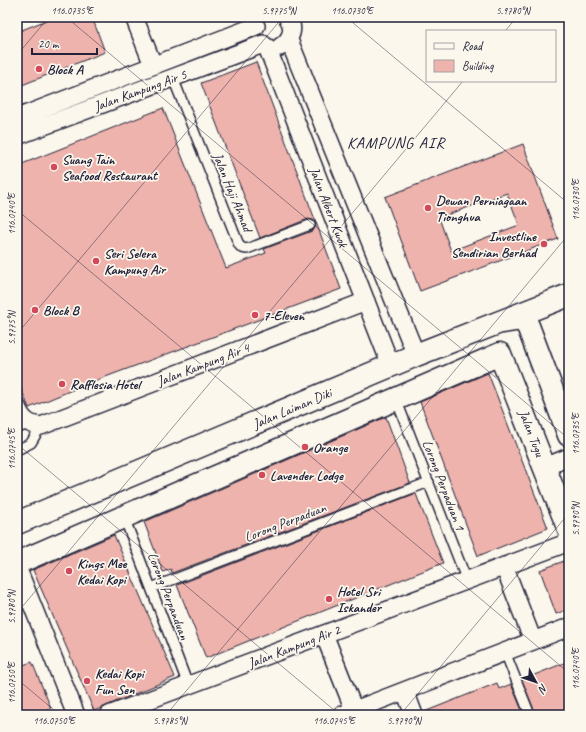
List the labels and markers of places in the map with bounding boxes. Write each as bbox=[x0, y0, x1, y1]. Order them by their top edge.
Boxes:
place label: Block A bbox=[47, 61, 84, 78]
marker: Block A bbox=[34, 64, 44, 74]
place label: Suang Tain Seafood Restaurant bbox=[62, 151, 158, 184]
marker: Suang Tain Seafood Restaurant bbox=[49, 162, 59, 172]
place label: Dewan Perniagaan Tionghua bbox=[436, 192, 528, 225]
marker: Dewan Perniagaan Tionghua bbox=[423, 203, 433, 213]
place label: Investline Sendirian Berhad bbox=[451, 228, 538, 261]
marker: Investline Sendirian Berhad bbox=[539, 239, 549, 249]
place label: Seri Selera Kampung Air bbox=[104, 245, 167, 278]
marker: Seri Selera Kampung Air bbox=[91, 256, 101, 266]
place label: Block B bbox=[43, 302, 81, 319]
marker: Block B bbox=[30, 305, 40, 315]
place label: 7-Eleven bbox=[263, 307, 306, 324]
marker: 7-Eleven bbox=[250, 310, 260, 320]
place label: Rafflesia Hotel bbox=[70, 376, 142, 393]
marker: Rafflesia Hotel bbox=[57, 379, 67, 389]
place label: Orange bbox=[313, 439, 349, 456]
marker: Orange bbox=[300, 442, 310, 452]
place label: Lavender Lodge bbox=[270, 467, 344, 484]
marker: Lavender Lodge bbox=[257, 470, 267, 480]
place label: Kings Mee Kedai Kopi bbox=[77, 555, 128, 588]
marker: Kings Mee Kedai Kopi bbox=[64, 566, 74, 576]
place label: Hotel Sri Iskander bbox=[337, 583, 383, 616]
marker: Hotel Sri Iskander bbox=[324, 594, 334, 604]
place label: Kedai Kopi Fun Sen bbox=[95, 665, 146, 698]
marker: Kedai Kopi Fun Sen bbox=[82, 676, 92, 686]

